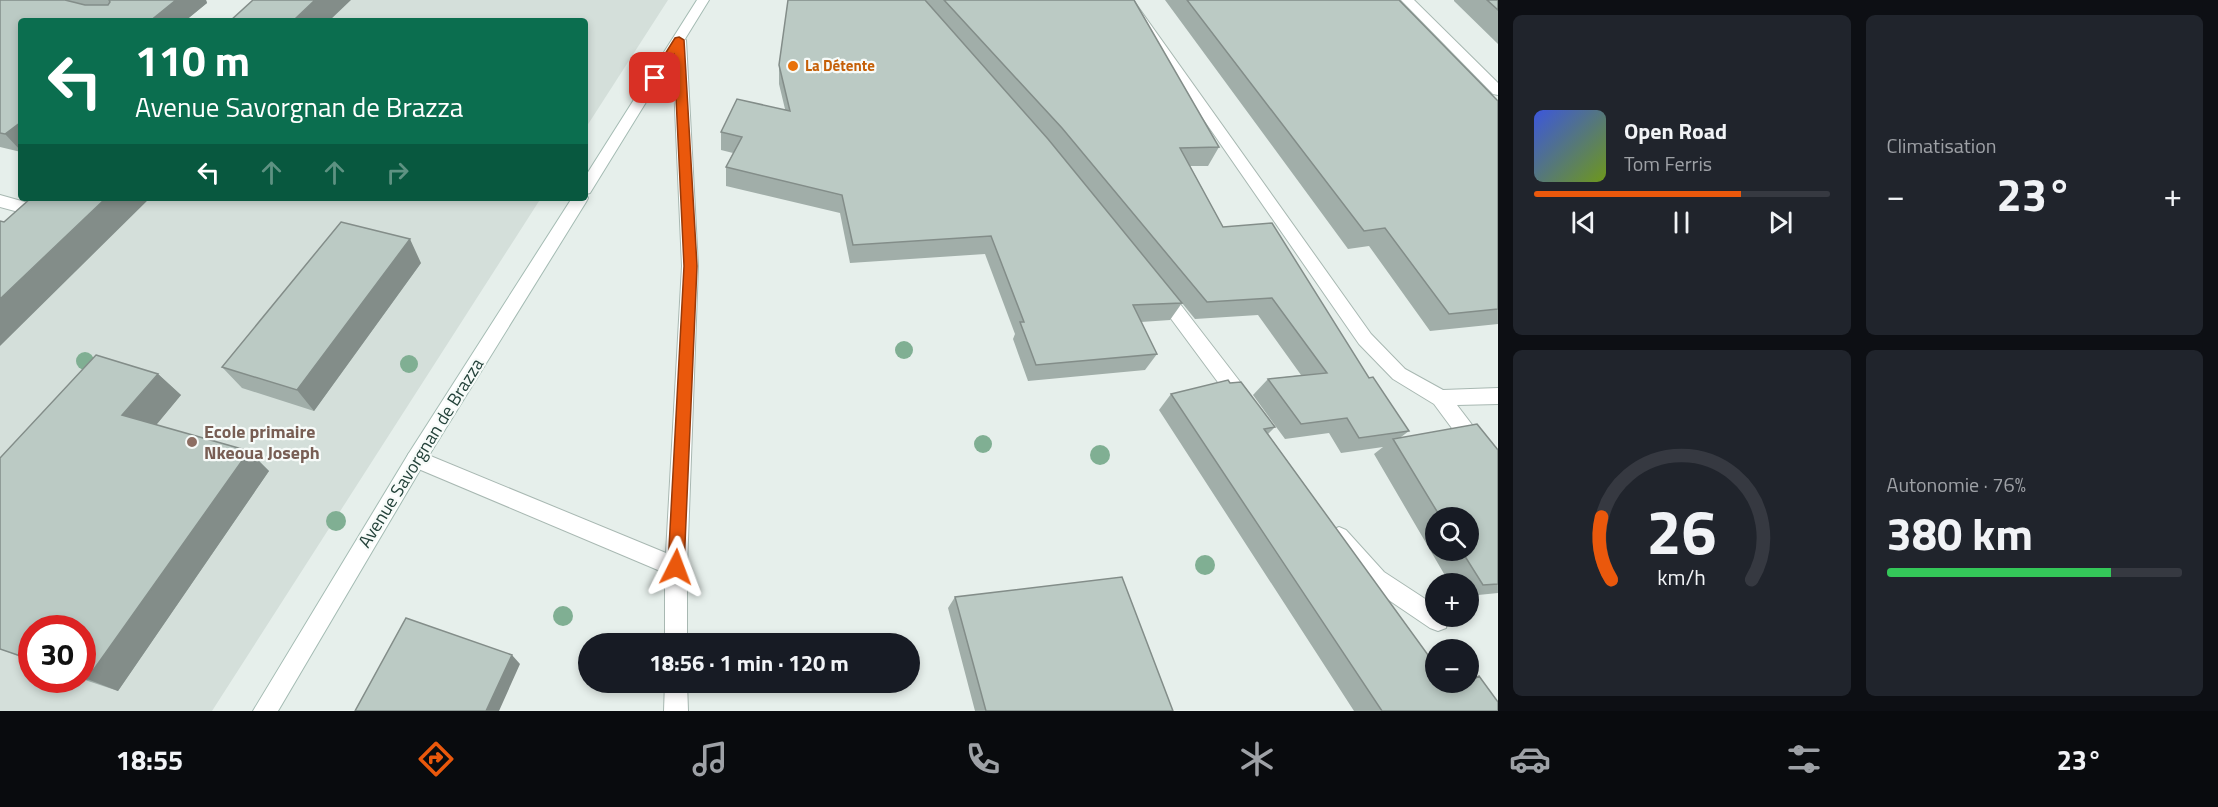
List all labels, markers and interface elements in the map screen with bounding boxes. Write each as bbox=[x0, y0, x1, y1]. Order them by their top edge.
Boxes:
text: 110 m bbox=[135, 28, 250, 92]
icon: left bbox=[36, 42, 114, 120]
pin bbox=[629, 52, 680, 103]
place label: La Détente bbox=[805, 54, 875, 77]
marker: La Détente bbox=[786, 59, 800, 73]
icon: arrive bbox=[638, 61, 671, 94]
text: Avenue Savorgnan de Brazza bbox=[135, 86, 463, 127]
text: Open Road bbox=[1624, 114, 1727, 148]
text: Climatisation bbox=[1887, 130, 1997, 161]
text: Tom Ferris bbox=[1624, 148, 1712, 179]
icon: left bbox=[192, 156, 225, 189]
icon: ahead bbox=[255, 156, 288, 189]
icon: ahead bbox=[318, 156, 351, 189]
icon: right bbox=[381, 156, 414, 189]
text: 23° bbox=[1996, 160, 2072, 228]
text: − bbox=[1887, 170, 1905, 220]
text: + bbox=[2164, 170, 2182, 220]
icon: previous bbox=[1567, 206, 1600, 239]
icon: pause bbox=[1665, 206, 1698, 239]
icon: next bbox=[1764, 206, 1797, 239]
street label: Avenue Savorgnan de Brazza bbox=[351, 353, 490, 553]
place label: Ecole primaire Nkeoua Joseph bbox=[204, 418, 320, 466]
marker: Ecole primaire Nkeoua Joseph bbox=[185, 435, 199, 449]
text: Autonomie · 76% bbox=[1887, 469, 2026, 500]
text: 26 bbox=[1647, 483, 1717, 578]
text: 380 km bbox=[1887, 499, 2033, 567]
map controls bbox=[1425, 507, 1479, 693]
button: search bbox=[1425, 507, 1479, 561]
position arrow bbox=[644, 535, 708, 599]
text: km/h bbox=[1657, 561, 1706, 593]
button: + bbox=[1425, 573, 1479, 627]
speed limit sign: 30 bbox=[18, 615, 96, 693]
button: − bbox=[1425, 639, 1479, 693]
text: 18:56 · 1 min · 120 m bbox=[649, 646, 849, 680]
icon: directions bbox=[415, 738, 457, 780]
icon: music bbox=[689, 738, 731, 780]
icon: phone bbox=[962, 738, 1004, 780]
icon: climate bbox=[1236, 738, 1278, 780]
icon: car bbox=[1509, 738, 1551, 780]
icon: filters bbox=[1783, 738, 1825, 780]
text: 18:55 bbox=[116, 739, 183, 780]
text: 23° bbox=[2057, 739, 2102, 780]

